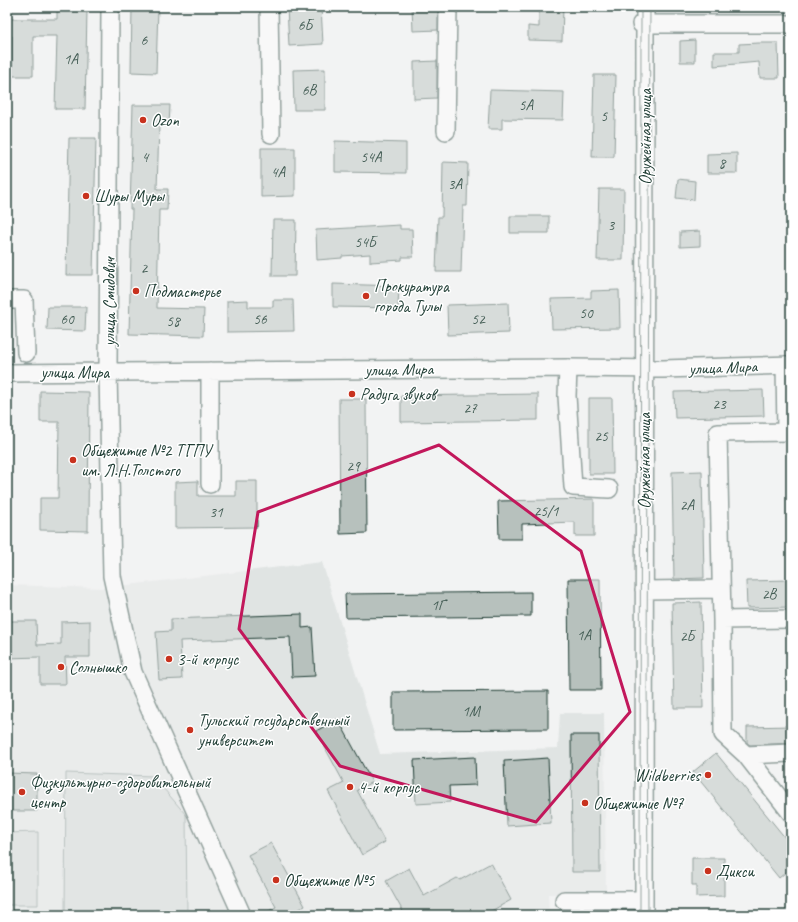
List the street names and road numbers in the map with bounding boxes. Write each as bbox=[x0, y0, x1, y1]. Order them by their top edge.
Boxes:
street label: Оружейная улица bbox=[635, 88, 656, 185]
street label: улица Смидович bbox=[99, 256, 120, 347]
street label: улица Мира bbox=[687, 356, 759, 379]
street label: улица Мира bbox=[364, 358, 435, 381]
street label: улица Мира bbox=[40, 362, 110, 383]
street label: Оружейная улица bbox=[634, 412, 655, 509]

